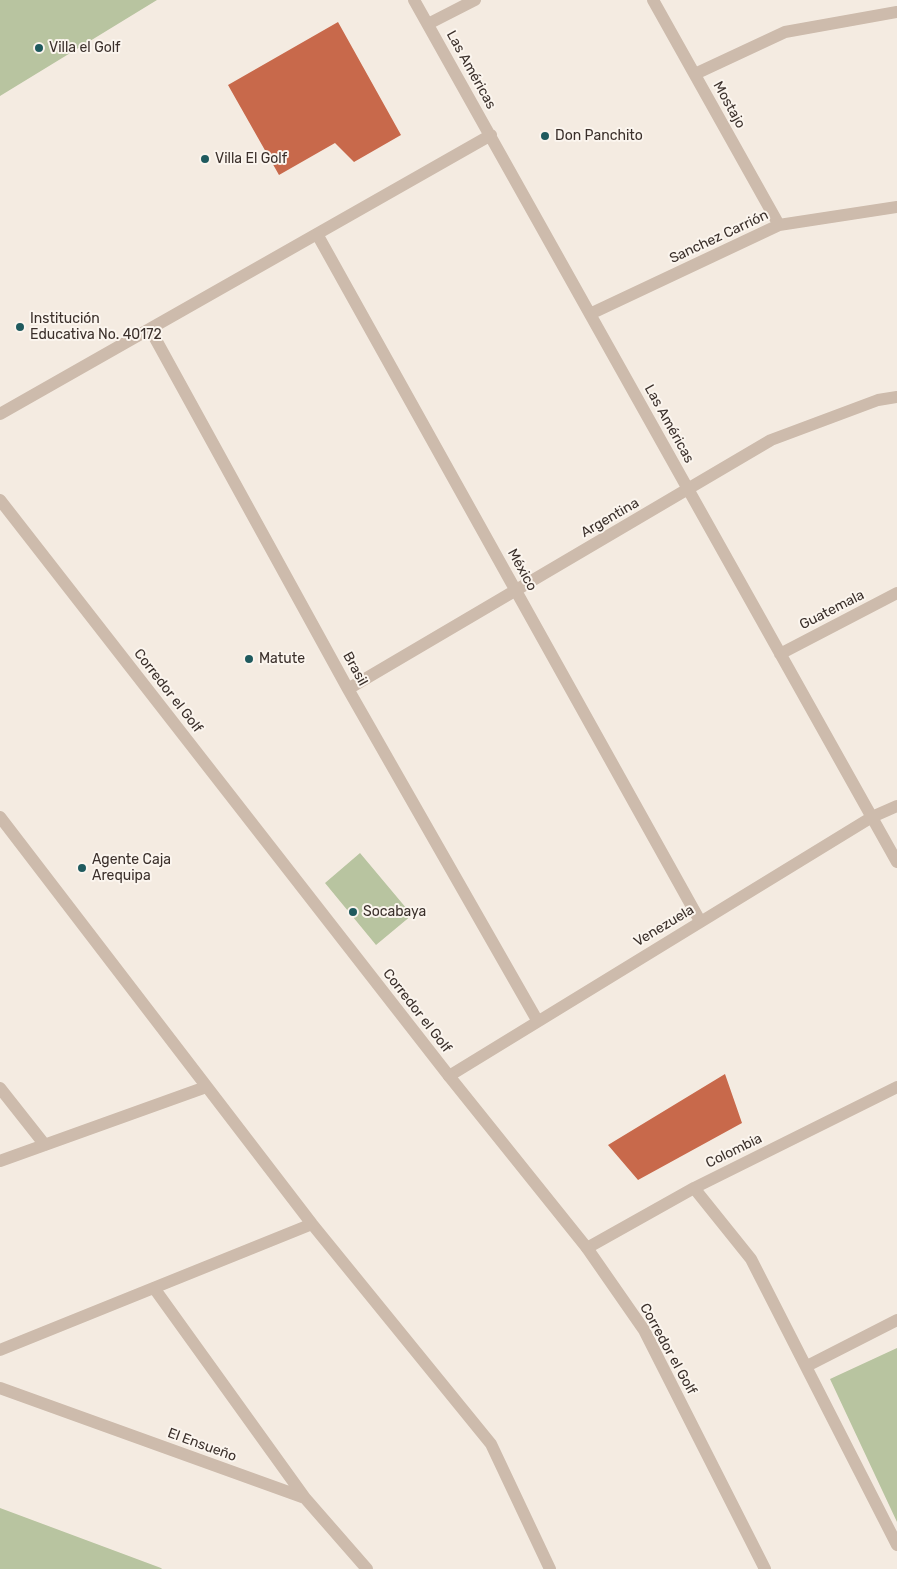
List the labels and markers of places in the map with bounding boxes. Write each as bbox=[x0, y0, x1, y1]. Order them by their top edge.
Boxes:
place label: Villa el Golf bbox=[49, 40, 121, 56]
marker: Villa el Golf bbox=[33, 42, 45, 54]
place label: Don Panchito bbox=[555, 128, 643, 144]
marker: Don Panchito bbox=[539, 130, 551, 142]
place label: Villa El Golf bbox=[215, 151, 287, 167]
marker: Villa El Golf bbox=[199, 153, 211, 165]
place label: Institución Educativa No. 40172 bbox=[30, 311, 162, 344]
marker: Institución Educativa No. 40172 bbox=[14, 321, 26, 333]
place label: Matute bbox=[259, 651, 305, 667]
marker: Matute bbox=[243, 653, 255, 665]
place label: Agente Caja Arequipa bbox=[92, 852, 171, 884]
marker: Agente Caja Arequipa bbox=[76, 862, 88, 874]
place label: Socabaya bbox=[363, 904, 426, 920]
marker: Socabaya bbox=[347, 906, 359, 918]

